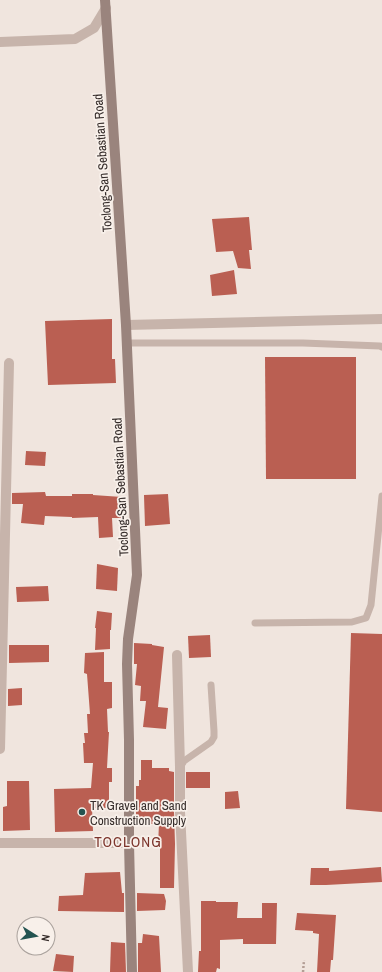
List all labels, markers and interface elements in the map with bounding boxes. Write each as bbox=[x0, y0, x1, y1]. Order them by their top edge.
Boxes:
street label: Toclong-San Sebastian Road bbox=[89, 93, 116, 233]
street label: Toclong-San Sebastian Road bbox=[108, 417, 133, 557]
place label: TK Gravel and Sand Construction Supply bbox=[90, 797, 187, 829]
marker: TK Gravel and Sand Construction Supply bbox=[77, 807, 87, 817]
district label: TOCLONG bbox=[94, 831, 162, 852]
north arrow bbox=[16, 916, 56, 956]
text: N bbox=[38, 933, 53, 942]

